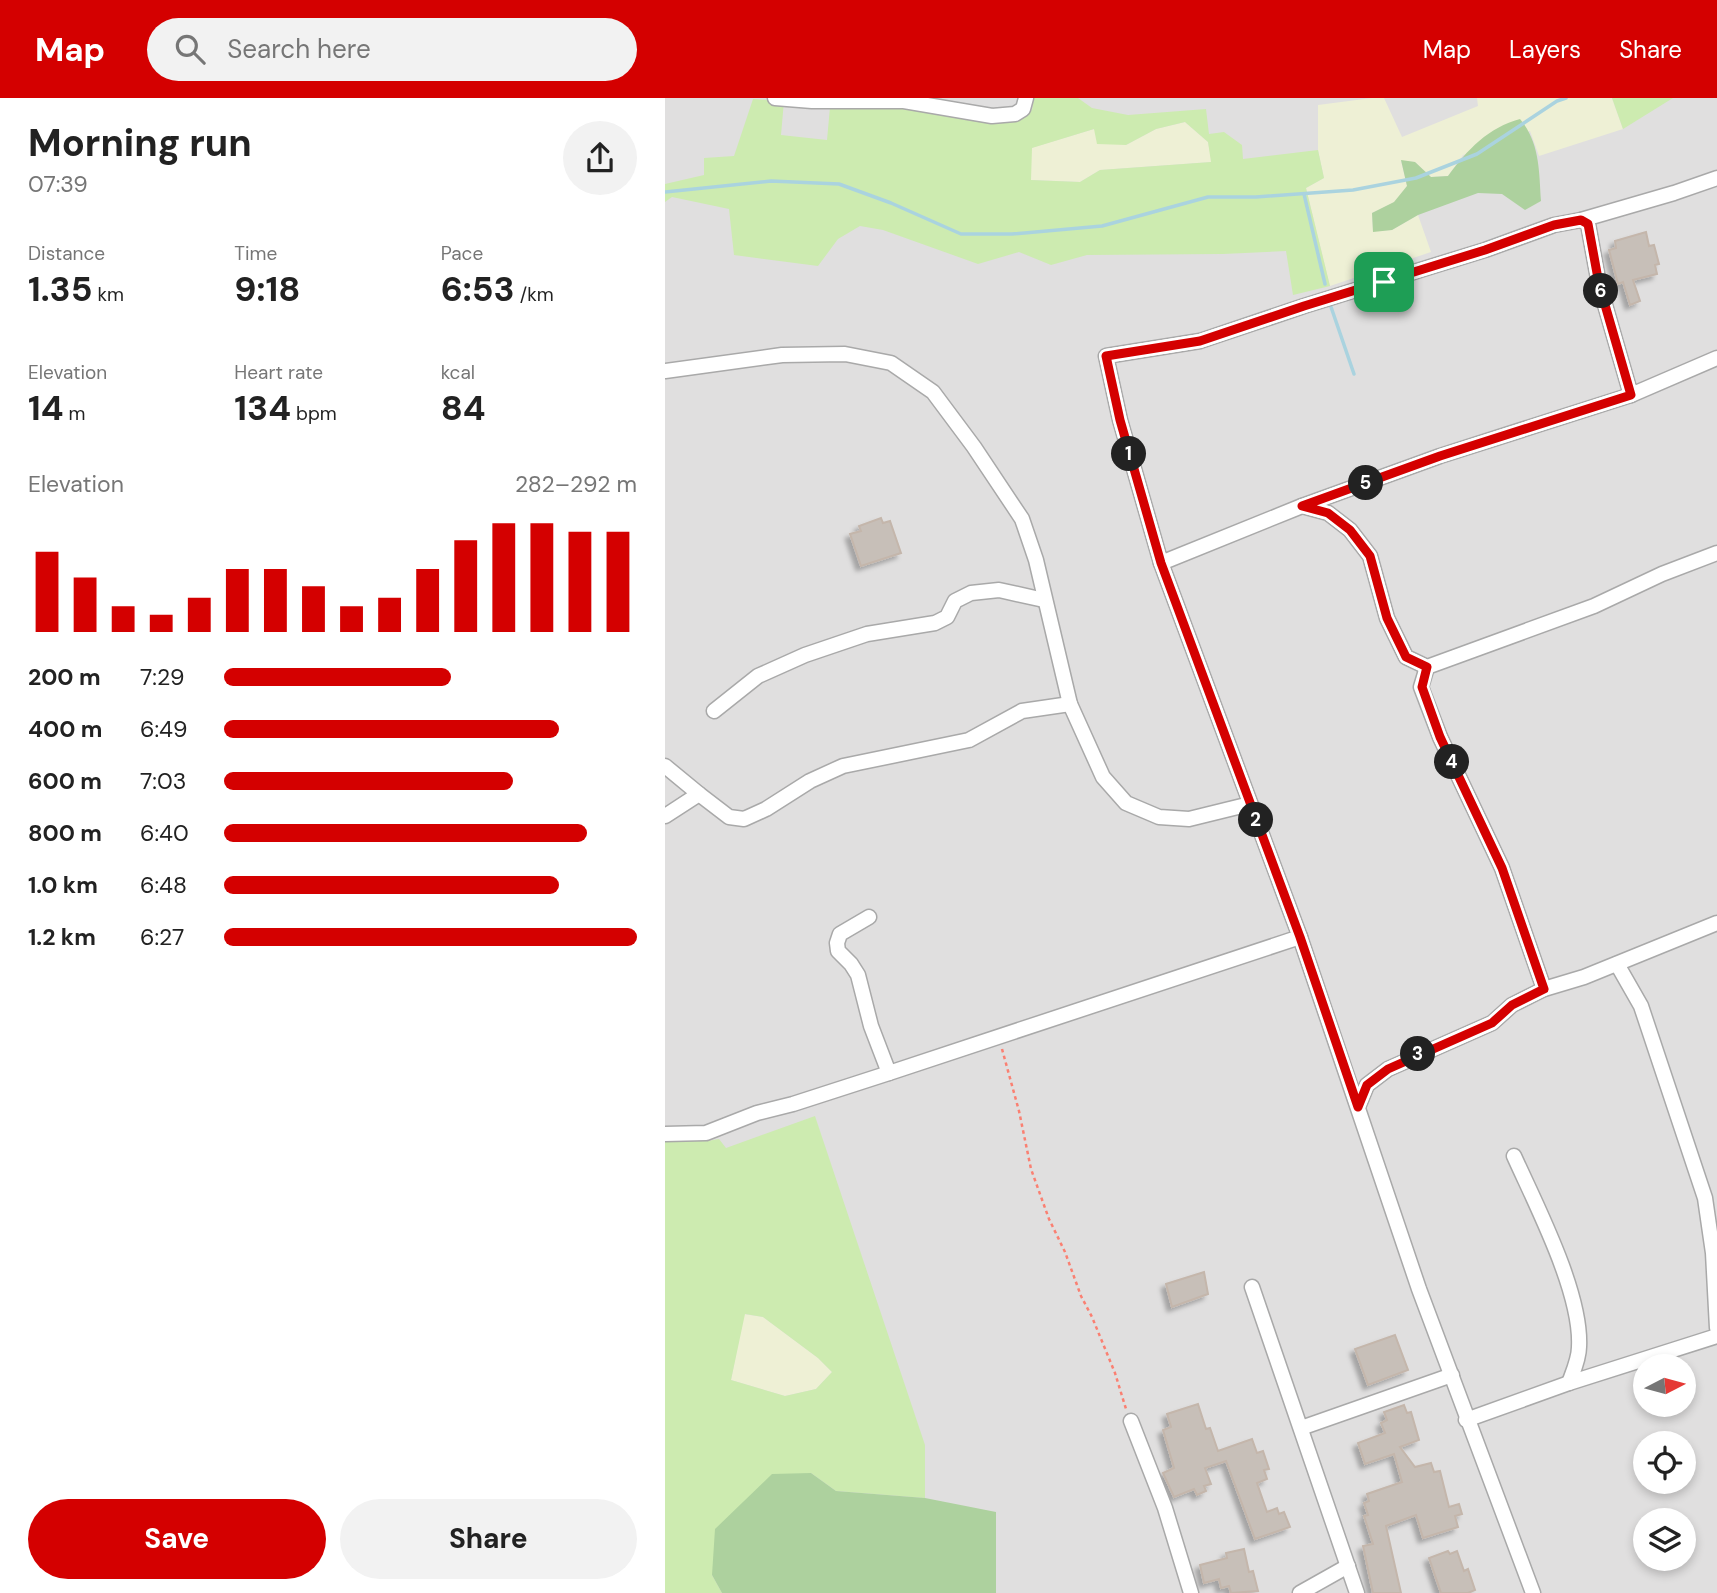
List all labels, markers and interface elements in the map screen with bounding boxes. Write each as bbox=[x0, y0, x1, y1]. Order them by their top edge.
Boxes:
search box bbox=[147, 18, 637, 81]
text: Map bbox=[35, 28, 105, 71]
icon: search bbox=[171, 30, 209, 68]
text: Search here bbox=[227, 32, 371, 66]
text: Map bbox=[1423, 34, 1471, 65]
text: Layers bbox=[1509, 34, 1581, 65]
text: Share bbox=[1619, 34, 1682, 65]
text: Morning run bbox=[28, 118, 252, 168]
button: share bbox=[563, 121, 637, 195]
text: 07:39 bbox=[28, 169, 88, 199]
text: Distance bbox=[28, 241, 105, 266]
text: Time bbox=[234, 241, 277, 266]
text: Pace bbox=[441, 241, 483, 266]
pin bbox=[1354, 252, 1414, 312]
icon: arrive bbox=[1365, 263, 1403, 301]
text: 1.35 bbox=[28, 266, 92, 312]
text: 9:18 bbox=[234, 266, 300, 312]
text: 6:53 bbox=[441, 266, 515, 312]
pin: 6 bbox=[1583, 274, 1619, 308]
text: 6 bbox=[1594, 278, 1607, 303]
text: km bbox=[92, 282, 124, 307]
text: /km bbox=[515, 282, 554, 307]
text: Elevation bbox=[28, 360, 107, 385]
text: Heart rate bbox=[234, 360, 323, 385]
text: kcal bbox=[441, 360, 475, 385]
text: 14 bbox=[28, 385, 64, 431]
text: 134 bbox=[234, 385, 291, 431]
text: 84 bbox=[441, 385, 486, 431]
text: m bbox=[64, 401, 85, 426]
text: bpm bbox=[291, 401, 337, 426]
pin: 1 bbox=[1112, 436, 1147, 472]
text: 1 bbox=[1125, 441, 1132, 466]
pin: 5 bbox=[1349, 466, 1383, 500]
text: Elevation bbox=[28, 469, 124, 499]
text: 282–292 m bbox=[515, 469, 637, 499]
text: 5 bbox=[1360, 470, 1371, 495]
text: 200 m bbox=[28, 662, 101, 692]
text: 7:29 bbox=[140, 662, 184, 692]
text: 400 m bbox=[28, 714, 102, 744]
text: 6:49 bbox=[140, 714, 188, 744]
pin: 4 bbox=[1435, 744, 1469, 780]
text: 4 bbox=[1445, 749, 1458, 774]
text: 600 m bbox=[28, 766, 102, 796]
text: 7:03 bbox=[140, 766, 186, 796]
pin: 2 bbox=[1239, 802, 1273, 838]
text: 2 bbox=[1250, 807, 1261, 832]
text: 800 m bbox=[28, 818, 102, 848]
text: 6:40 bbox=[140, 818, 189, 848]
text: 1.0 km bbox=[28, 870, 98, 900]
text: 6:48 bbox=[140, 870, 187, 900]
text: 1.2 km bbox=[28, 922, 96, 952]
text: 6:27 bbox=[140, 922, 184, 952]
pin: 3 bbox=[1401, 1037, 1435, 1072]
text: 3 bbox=[1412, 1041, 1423, 1066]
north arrow bbox=[1633, 1354, 1696, 1418]
map controls bbox=[1633, 1354, 1696, 1571]
button: locate bbox=[1633, 1431, 1696, 1494]
button: Save bbox=[28, 1499, 326, 1579]
button: Share bbox=[340, 1499, 637, 1579]
button: layers bbox=[1633, 1508, 1696, 1571]

